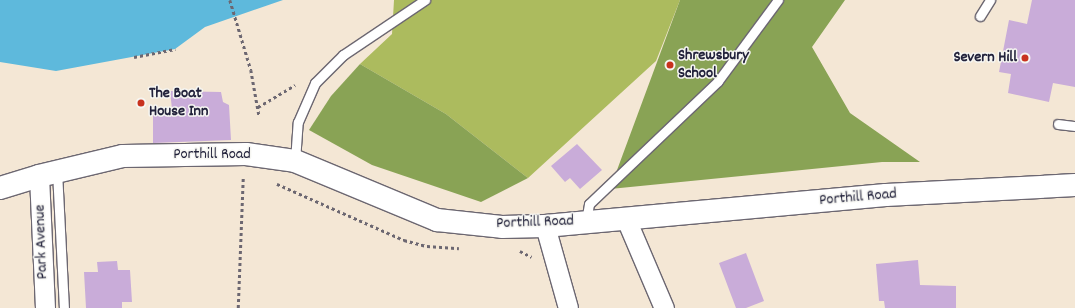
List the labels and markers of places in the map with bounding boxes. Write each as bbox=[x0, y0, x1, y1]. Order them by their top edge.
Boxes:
place label: Shrewsbury School bbox=[678, 46, 749, 84]
place label: Severn Hill bbox=[953, 48, 1017, 68]
marker: Severn Hill bbox=[1020, 53, 1030, 63]
marker: Shrewsbury School bbox=[665, 60, 675, 70]
place label: The Boat House Inn bbox=[149, 84, 208, 122]
marker: The Boat House Inn bbox=[136, 98, 146, 108]

